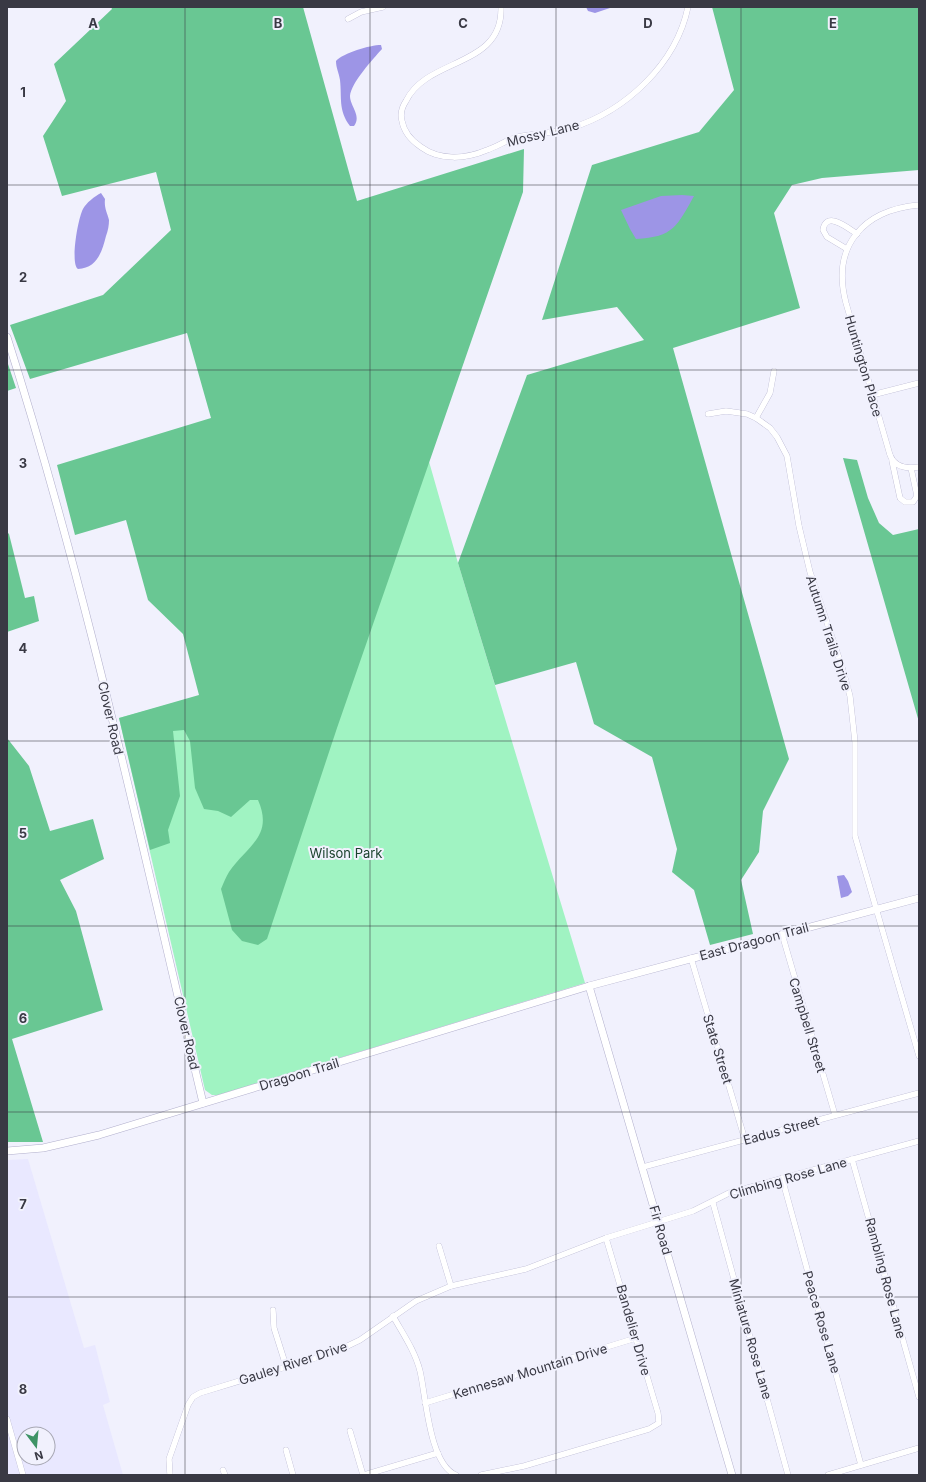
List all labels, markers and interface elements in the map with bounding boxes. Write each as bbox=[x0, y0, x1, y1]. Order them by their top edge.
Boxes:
text: A bbox=[88, 15, 98, 31]
text: B bbox=[274, 15, 283, 31]
text: C bbox=[458, 15, 468, 31]
text: D bbox=[643, 15, 653, 31]
text: E bbox=[829, 15, 837, 31]
text: 1 bbox=[20, 84, 26, 100]
street label: Mossy Lane bbox=[505, 116, 581, 150]
text: 2 bbox=[19, 269, 27, 285]
street label: Huntington Place bbox=[842, 313, 886, 419]
text: 3 bbox=[19, 455, 27, 471]
street label: Autumn Trails Drive bbox=[803, 573, 855, 693]
text: 4 bbox=[19, 640, 28, 656]
street label: Clover Road bbox=[95, 680, 127, 756]
text: 5 bbox=[19, 825, 27, 841]
park label: Wilson Park bbox=[310, 845, 382, 861]
street label: East Dragoon Trail bbox=[698, 919, 810, 963]
street label: Campbell Street bbox=[786, 976, 830, 1074]
street label: Clover Road bbox=[171, 995, 203, 1071]
text: 6 bbox=[19, 1010, 27, 1026]
street label: State Street bbox=[700, 1012, 736, 1086]
street label: Dragoon Trail bbox=[257, 1054, 341, 1094]
street label: Eadus Street bbox=[741, 1112, 821, 1148]
street label: Climbing Rose Lane bbox=[727, 1154, 849, 1202]
text: 7 bbox=[19, 1196, 27, 1212]
street label: Fir Road bbox=[646, 1203, 676, 1257]
street label: Rambling Rose Lane bbox=[862, 1216, 910, 1340]
street label: Peace Rose Lane bbox=[800, 1269, 844, 1375]
street label: Miniature Rose Lane bbox=[726, 1277, 776, 1401]
street label: Bandelier Drive bbox=[613, 1283, 655, 1377]
street label: Gauley River Drive bbox=[237, 1338, 349, 1388]
street label: Kennesaw Mountain Drive bbox=[451, 1340, 609, 1402]
text: 8 bbox=[19, 1381, 27, 1397]
north arrow bbox=[16, 1426, 56, 1466]
text: N bbox=[33, 1448, 45, 1463]

